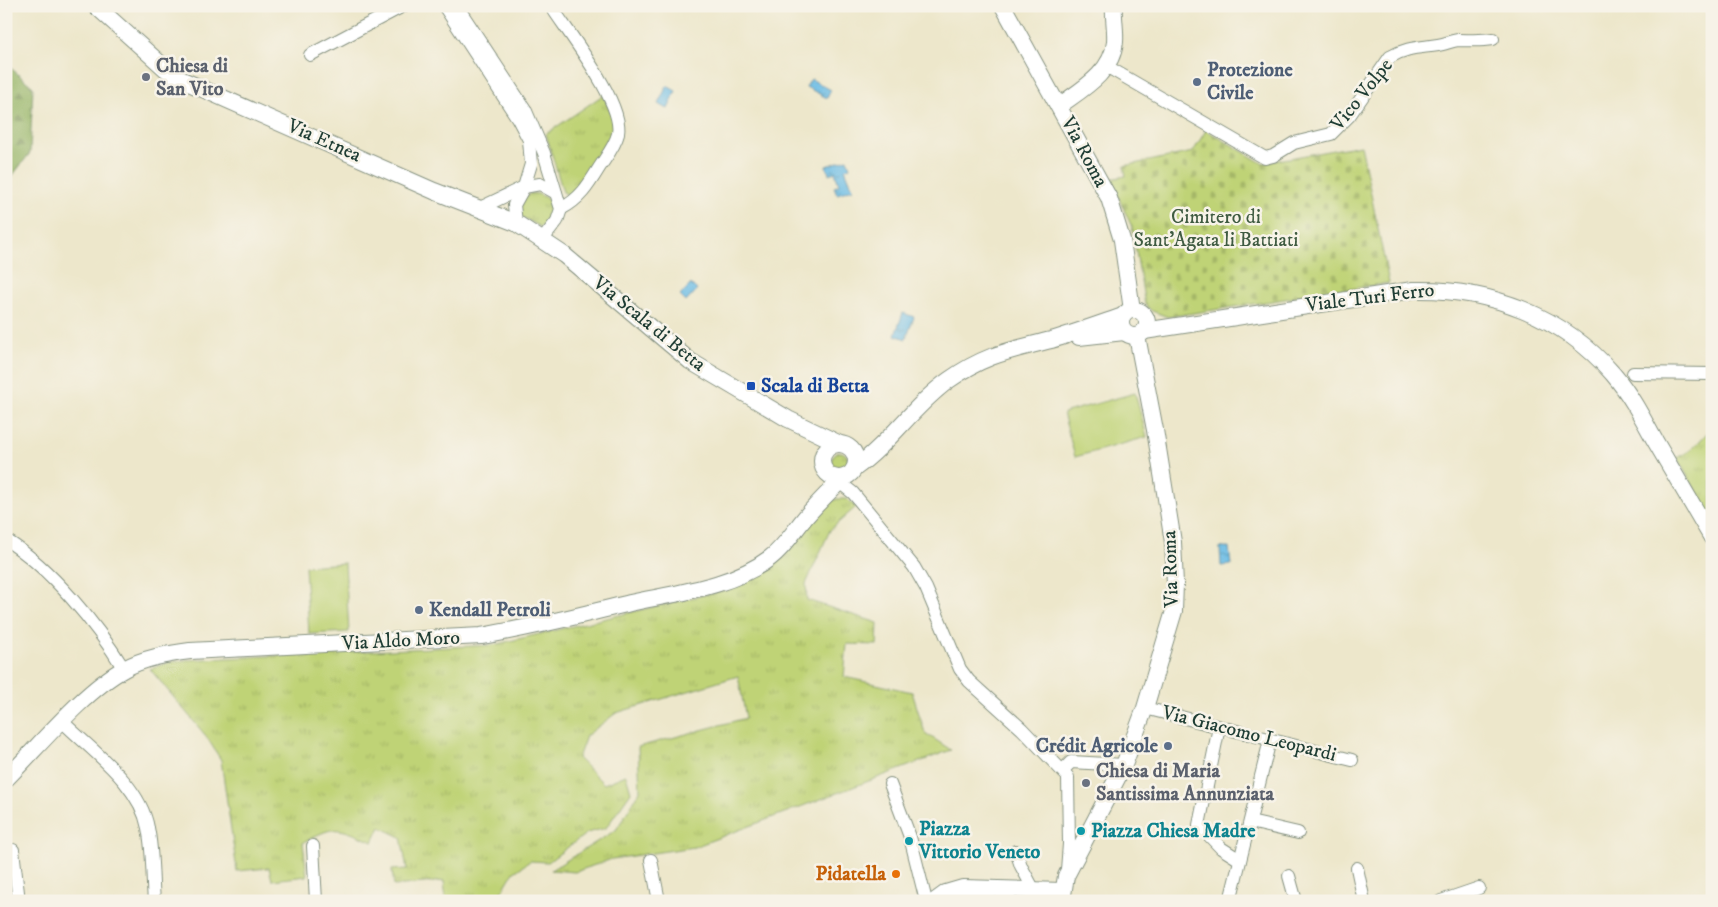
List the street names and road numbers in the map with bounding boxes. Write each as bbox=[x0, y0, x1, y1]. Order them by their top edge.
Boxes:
street label: Vico Volpe bbox=[1325, 54, 1399, 137]
street label: Via Roma bbox=[1054, 111, 1113, 192]
street label: Via Etnea bbox=[282, 113, 365, 169]
street label: Via Scala di Betta bbox=[587, 270, 711, 378]
street label: Viale Turi Ferro bbox=[1303, 278, 1436, 318]
street label: Via Roma bbox=[1157, 530, 1185, 609]
street label: Via Aldo Moro bbox=[340, 625, 461, 657]
street label: Via Giacomo Leopardi bbox=[1158, 700, 1339, 768]

